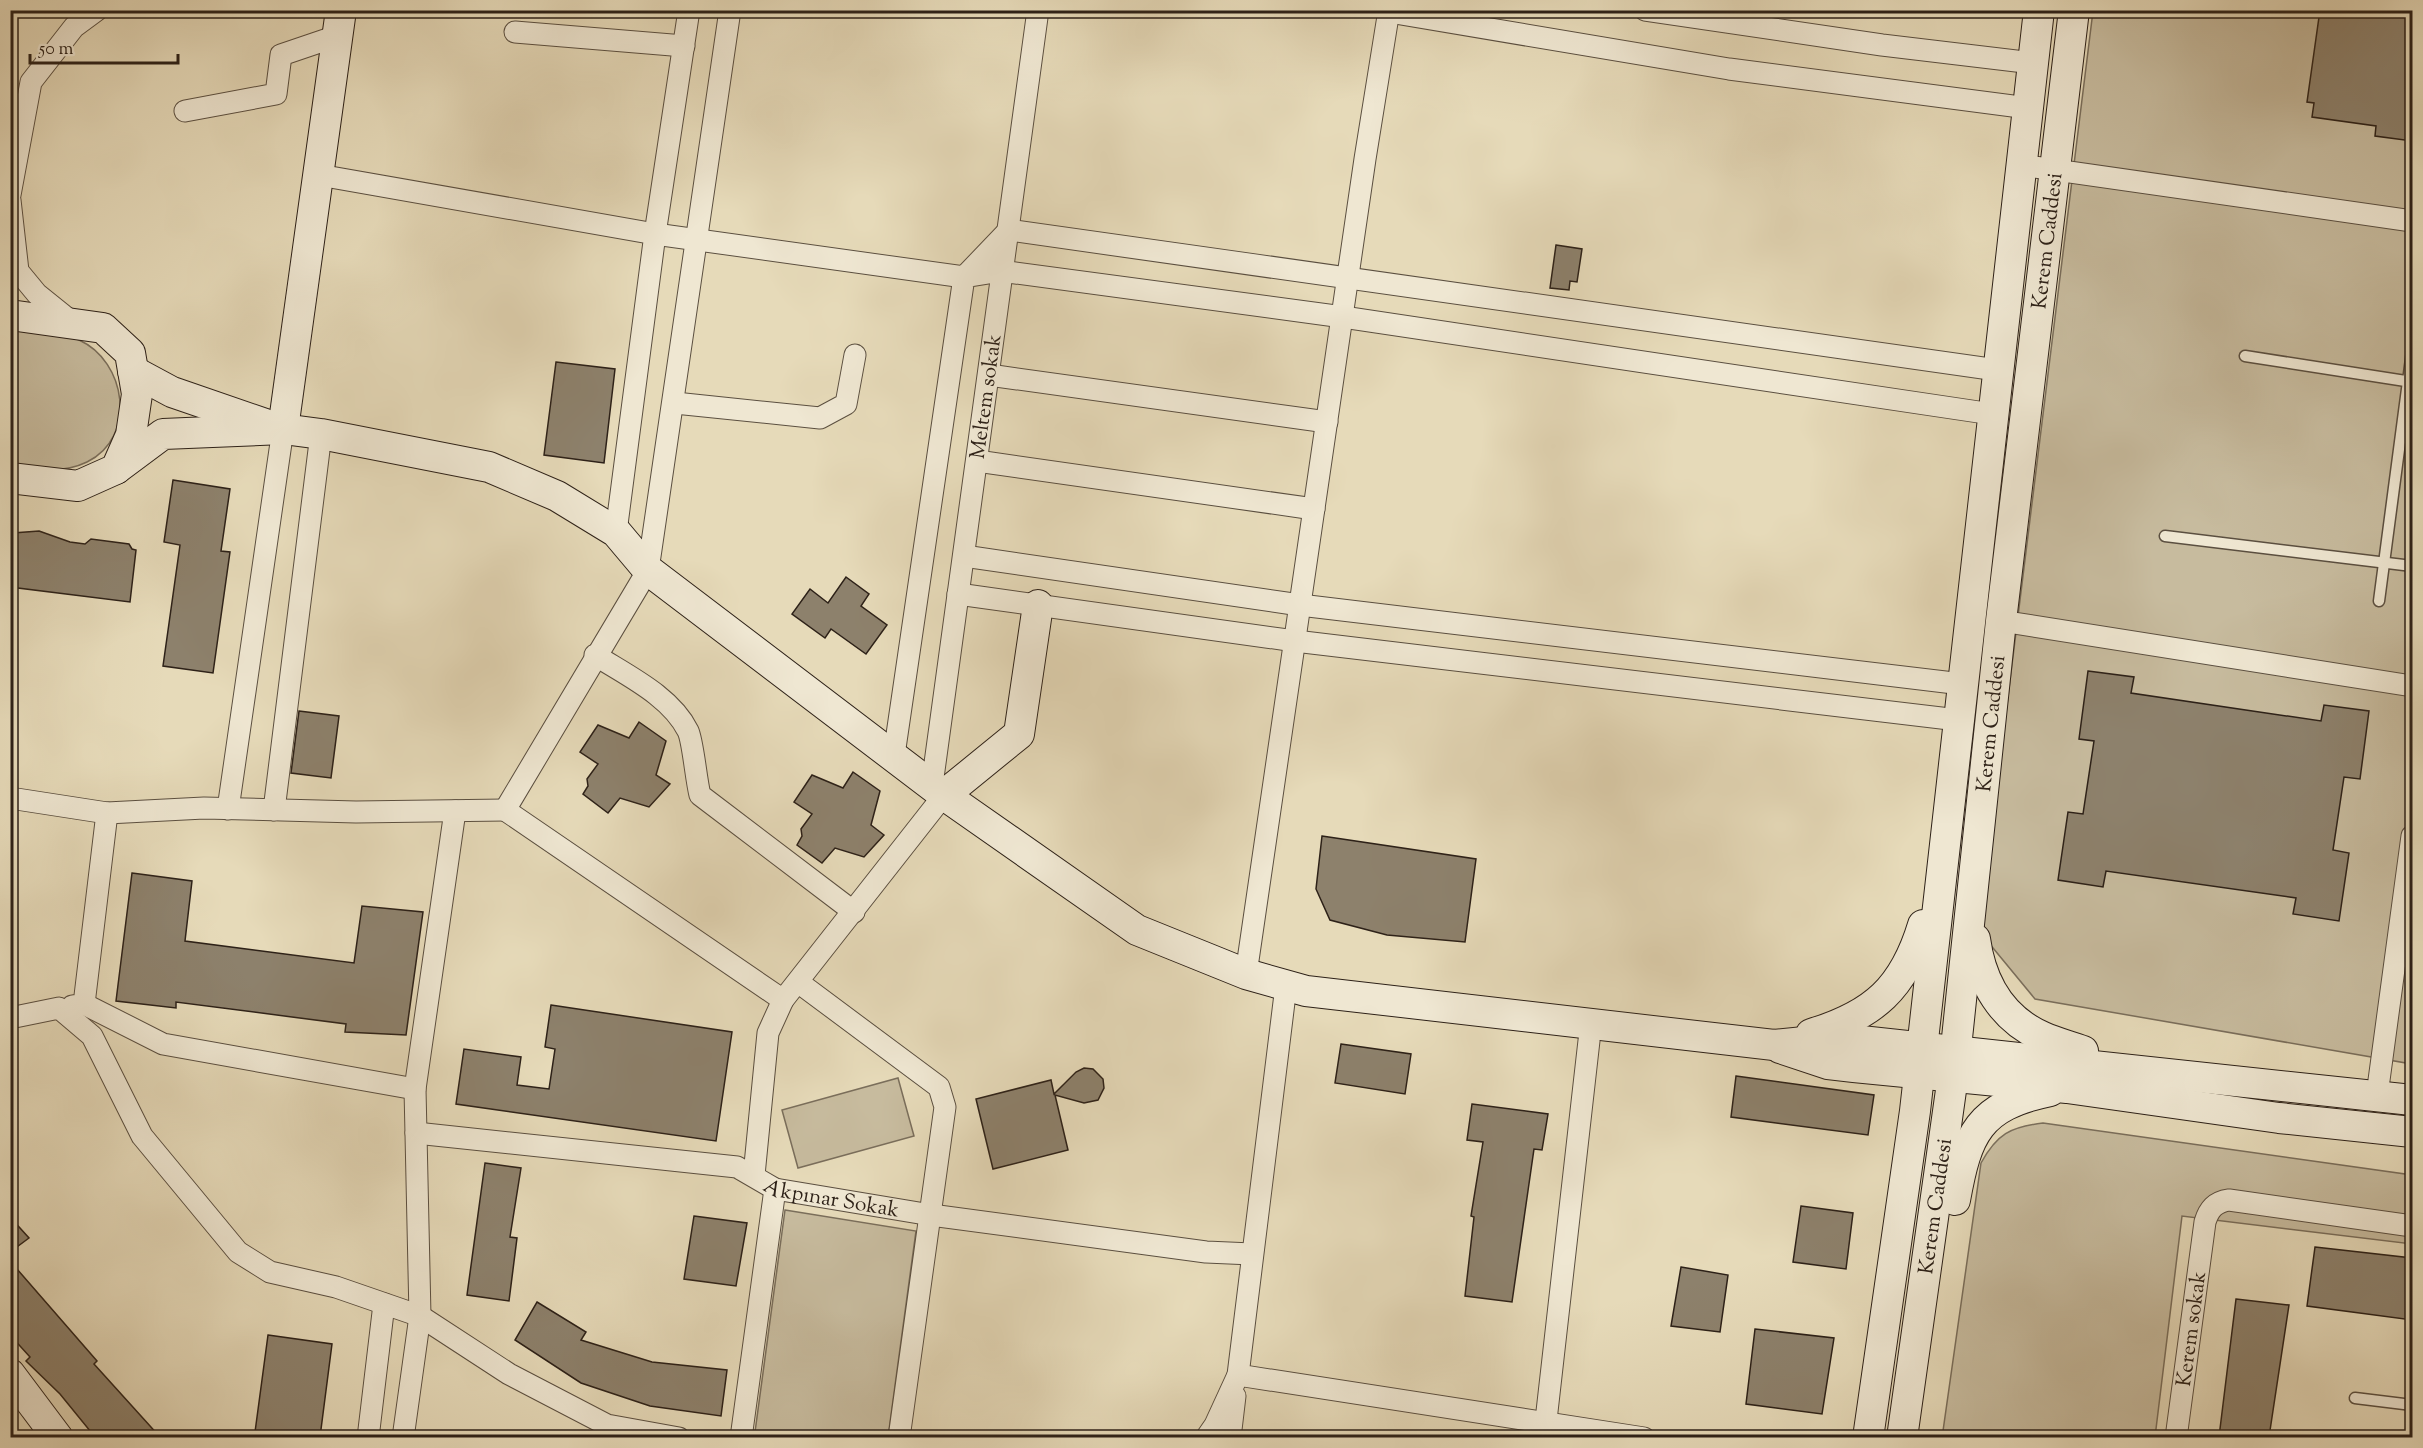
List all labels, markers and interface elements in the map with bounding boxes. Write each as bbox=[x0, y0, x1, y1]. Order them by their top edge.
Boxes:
scale bar bbox=[30, 27, 178, 65]
text: 50 m bbox=[38, 37, 74, 63]
street label: Kerem Caddesi bbox=[2025, 171, 2071, 311]
street label: Meltem sokak bbox=[964, 332, 1011, 461]
street label: Kerem Caddesi bbox=[1970, 654, 2014, 793]
street label: Kerem Caddesi bbox=[1912, 1137, 1961, 1276]
street label: Akpınar Sokak bbox=[757, 1172, 902, 1227]
street label: Kerem sokak bbox=[2170, 1269, 2215, 1389]

